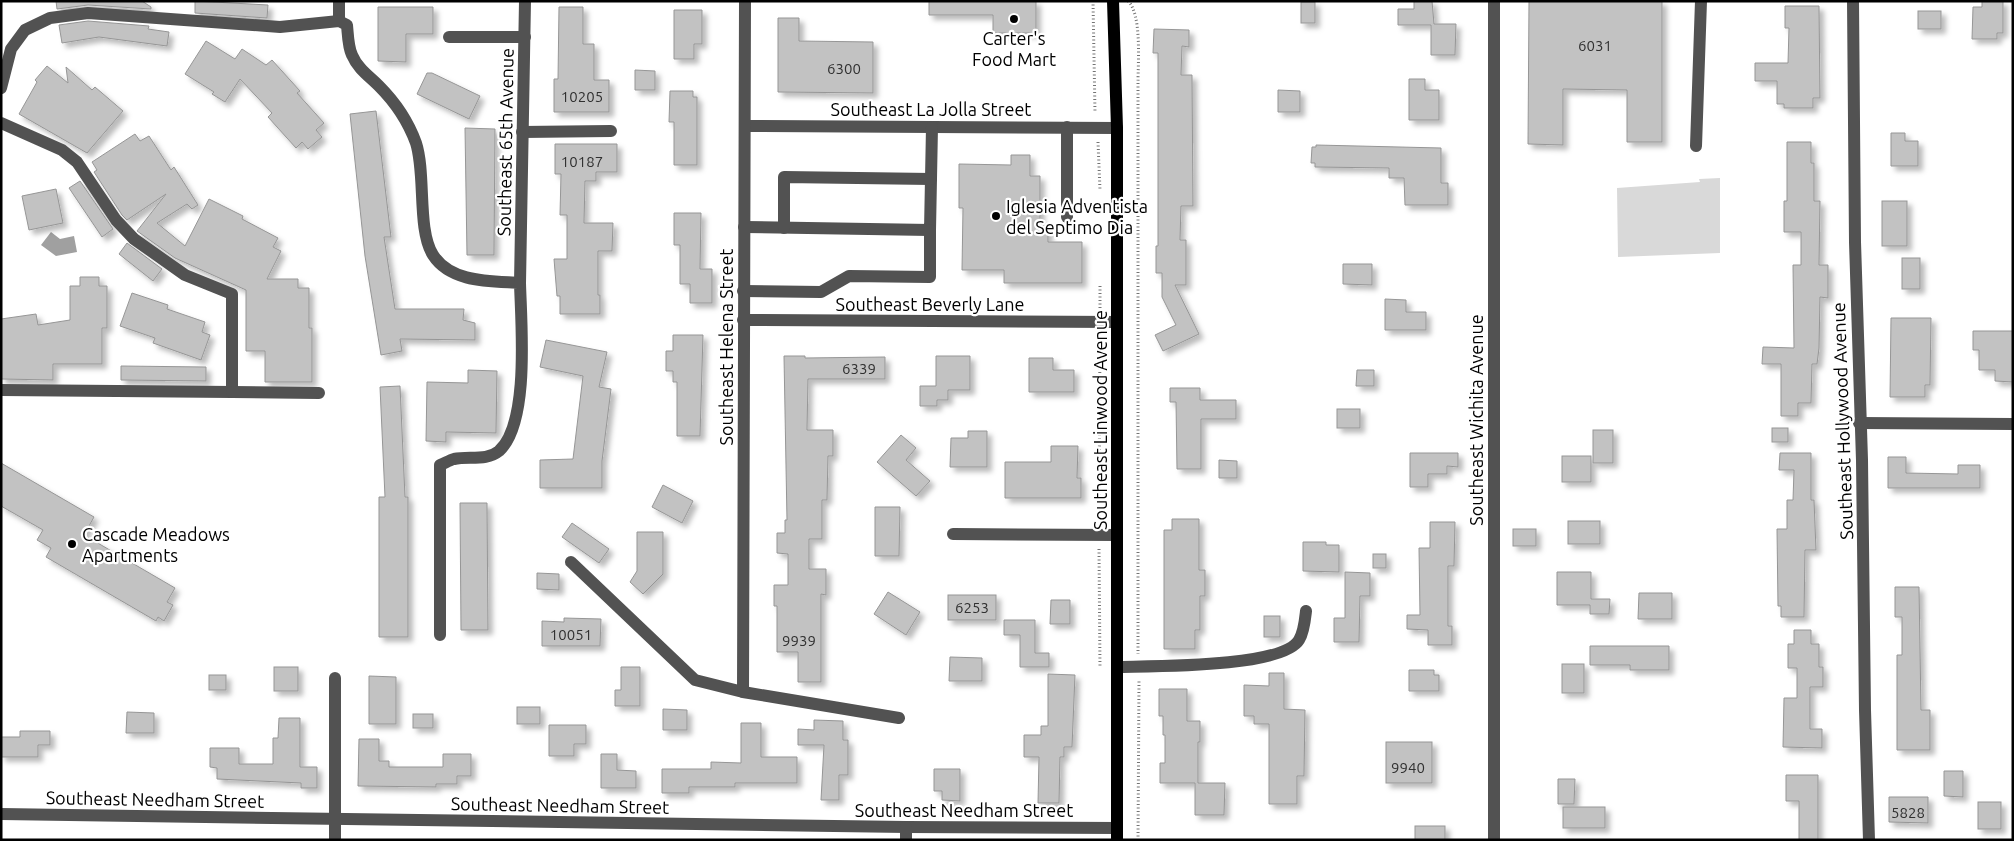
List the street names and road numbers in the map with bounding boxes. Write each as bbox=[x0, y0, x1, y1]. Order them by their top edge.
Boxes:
street label: Southeast 65th Avenue bbox=[493, 48, 517, 236]
street label: Southeast La Jolla Street bbox=[831, 99, 1031, 119]
street label: Southeast Helena Street bbox=[716, 249, 736, 445]
street label: Southeast Beverly Lane bbox=[836, 294, 1024, 314]
street label: Southeast Hollywood Avenue bbox=[1828, 302, 1856, 540]
street label: Southeast Linwood Avenue bbox=[1090, 310, 1110, 530]
street label: Southeast Wichita Avenue bbox=[1466, 314, 1486, 526]
street label: Southeast Needham Street bbox=[46, 787, 264, 811]
street label: Southeast Needham Street bbox=[451, 793, 669, 817]
street label: Southeast Needham Street bbox=[855, 800, 1073, 820]

